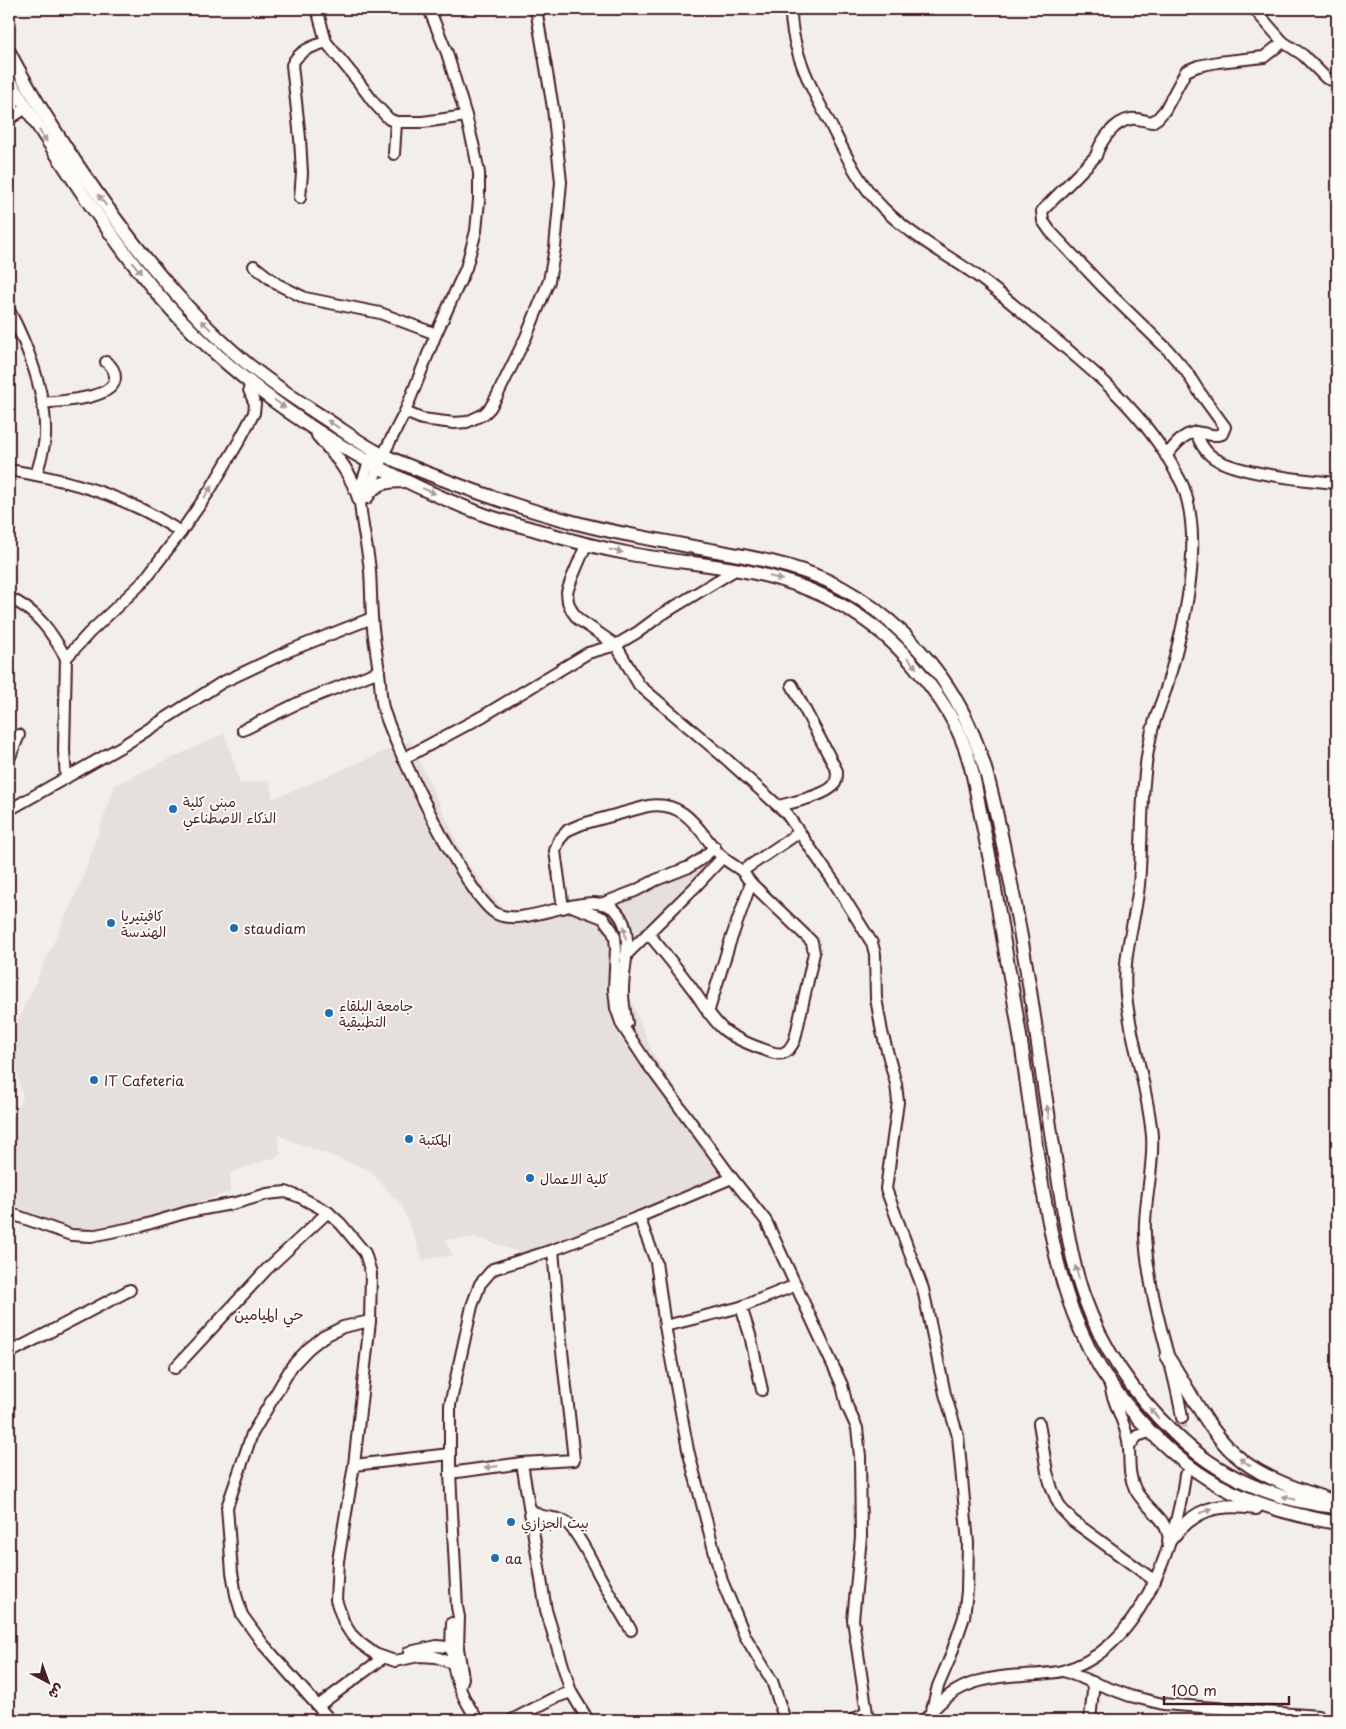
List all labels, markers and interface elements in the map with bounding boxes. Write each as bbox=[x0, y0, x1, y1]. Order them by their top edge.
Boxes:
one-way arrow bbox=[38, 129, 48, 142]
one-way arrow bbox=[96, 194, 107, 207]
one-way arrow bbox=[132, 261, 143, 274]
one-way arrow bbox=[200, 319, 212, 331]
one-way arrow bbox=[273, 399, 286, 409]
one-way arrow bbox=[327, 419, 340, 429]
one-way arrow bbox=[204, 485, 213, 498]
one-way arrow bbox=[422, 487, 436, 495]
one-way arrow bbox=[609, 547, 624, 555]
one-way arrow bbox=[769, 575, 784, 583]
one-way arrow bbox=[906, 656, 917, 669]
place label: مبنى كلية الذكاء الاصطناعي bbox=[183, 791, 276, 831]
marker: مبنى كلية الذكاء الاصطناعي bbox=[167, 803, 179, 815]
place label: كافيتيريا الهندسة bbox=[121, 905, 166, 942]
marker: كافيتيريا الهندسة bbox=[105, 917, 117, 929]
place label: staudiam bbox=[244, 918, 306, 939]
marker: staudiam bbox=[228, 922, 240, 934]
one-way arrow bbox=[621, 925, 629, 941]
place label: جامعة البلقاء التطبيقية bbox=[339, 995, 413, 1032]
marker: جامعة البلقاء التطبيقية bbox=[323, 1007, 335, 1019]
place label: IT Cafeteria bbox=[104, 1070, 184, 1091]
marker: IT Cafeteria bbox=[88, 1074, 100, 1086]
one-way arrow bbox=[1044, 1104, 1052, 1120]
place label: المكتبة bbox=[419, 1129, 451, 1150]
marker: المكتبة bbox=[403, 1133, 415, 1145]
place label: كلية الاعمال bbox=[540, 1168, 609, 1189]
marker: كلية الاعمال bbox=[524, 1172, 536, 1184]
one-way arrow bbox=[1072, 1264, 1080, 1279]
district label: حي الميامين bbox=[234, 1302, 304, 1328]
one-way arrow bbox=[1149, 1407, 1160, 1420]
one-way arrow bbox=[1238, 1457, 1252, 1467]
one-way arrow bbox=[483, 1464, 499, 1472]
one-way arrow bbox=[1282, 1494, 1297, 1502]
one-way arrow bbox=[1199, 1507, 1214, 1515]
place label: بيت الجزازي bbox=[521, 1512, 589, 1534]
marker: بيت الجزازي bbox=[505, 1516, 517, 1528]
place label: aa bbox=[505, 1548, 523, 1569]
marker: aa bbox=[489, 1552, 501, 1564]
north arrow bbox=[22, 1656, 72, 1706]
scale bar bbox=[1164, 1674, 1288, 1706]
text: 100 m bbox=[1171, 1678, 1217, 1701]
text: ش bbox=[44, 1679, 70, 1705]

